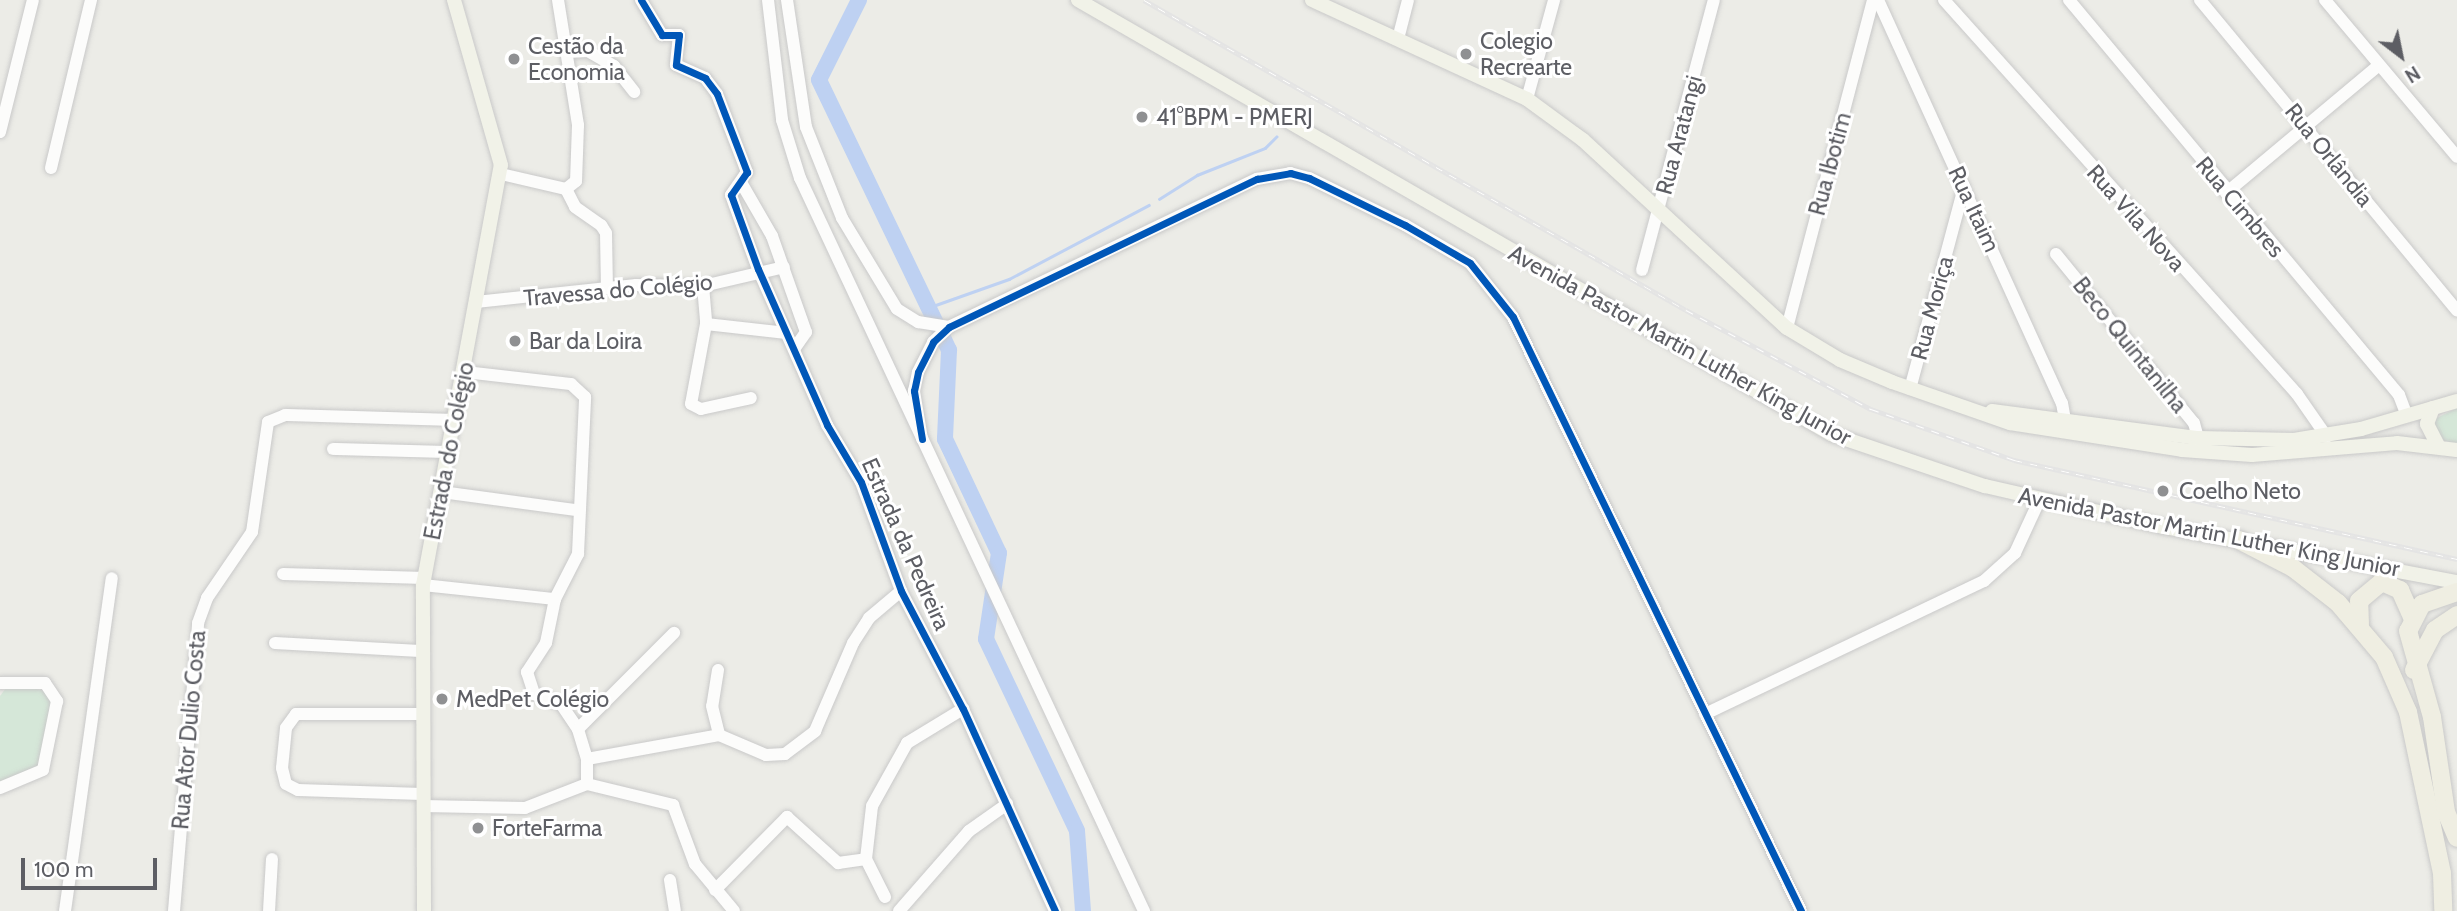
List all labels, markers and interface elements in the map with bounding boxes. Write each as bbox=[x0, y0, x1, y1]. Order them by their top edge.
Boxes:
north arrow bbox=[2366, 21, 2436, 91]
place label: Colegio Recrearte bbox=[1480, 27, 1572, 81]
place label: Cestão da Economia bbox=[528, 32, 625, 86]
marker: Colegio Recrearte bbox=[1458, 46, 1474, 62]
marker: Cestão da Economia bbox=[506, 51, 522, 67]
text: N bbox=[2401, 61, 2424, 88]
street label: Rua Aratangi bbox=[1650, 72, 1708, 198]
street label: Rua Orlândia bbox=[2279, 98, 2379, 212]
place label: 41°BPM - PMERJ bbox=[1156, 103, 1313, 131]
marker: 41°BPM - PMERJ bbox=[1134, 109, 1150, 125]
street label: Rua Ibotim bbox=[1803, 109, 1857, 219]
street label: Rua Cimbres bbox=[2190, 151, 2290, 263]
street label: Rua Vila Nova bbox=[2081, 159, 2191, 277]
street label: Rua Itaim bbox=[1942, 162, 2006, 256]
street label: Avenida Pastor Martin Luther King Junior bbox=[1504, 239, 1856, 451]
street label: Rua Moriça bbox=[1905, 253, 1959, 363]
street label: Travessa do Colégio bbox=[522, 268, 714, 312]
street label: Beco Quintanilha bbox=[2067, 272, 2193, 418]
place label: Bar da Loira bbox=[529, 327, 642, 355]
marker: Bar da Loira bbox=[507, 333, 523, 349]
street label: Estrada do Colégio bbox=[418, 360, 480, 542]
street label: Estrada da Pedreira bbox=[856, 454, 956, 634]
place label: Coelho Neto bbox=[2179, 477, 2301, 505]
street label: Avenida Pastor Martin Luther King Junior bbox=[2016, 481, 2402, 583]
marker: Coelho Neto bbox=[2153, 481, 2173, 501]
street label: Rua Ator Dulio Costa bbox=[167, 629, 211, 831]
place label: MedPet Colégio bbox=[456, 685, 609, 713]
marker: MedPet Colégio bbox=[434, 691, 450, 707]
place label: ForteFarma bbox=[492, 814, 602, 842]
marker: ForteFarma bbox=[470, 820, 486, 836]
scale bar bbox=[24, 844, 161, 888]
text: 100 m bbox=[34, 857, 93, 882]

